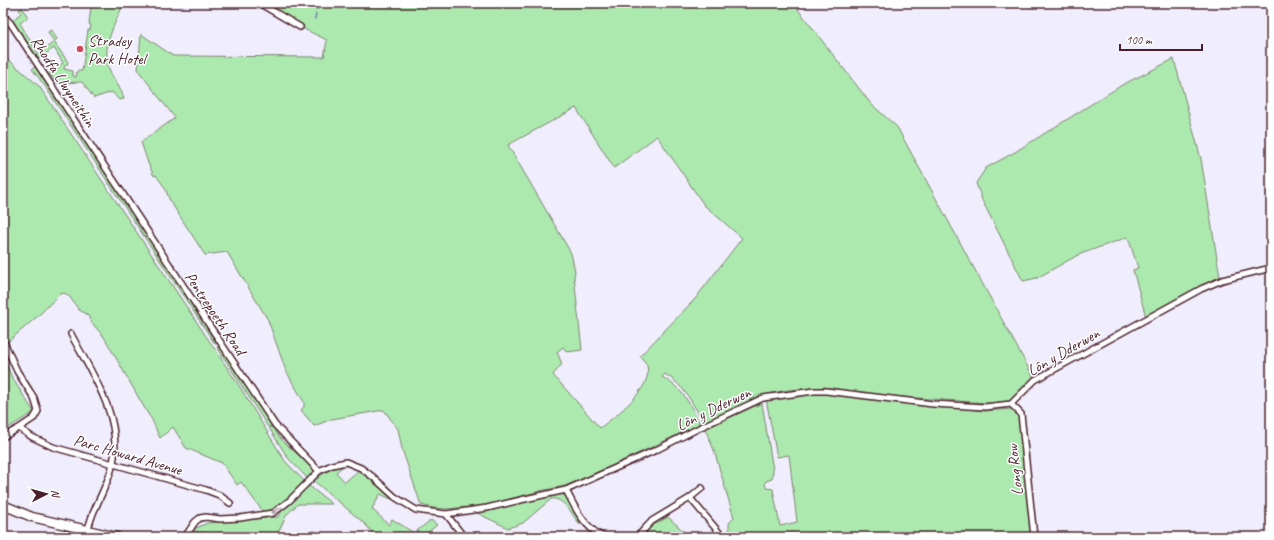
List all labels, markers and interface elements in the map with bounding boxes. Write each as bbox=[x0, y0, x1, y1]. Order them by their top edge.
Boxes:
scale bar bbox=[1120, 26, 1202, 52]
place label: Stradey Park Hotel bbox=[88, 31, 148, 69]
street label: Rhodfa Llwyneithin bbox=[26, 32, 100, 131]
text: 100 m bbox=[1126, 32, 1153, 48]
marker: Stradey Park Hotel bbox=[75, 44, 85, 54]
street label: Pentrepoeth Road bbox=[180, 268, 252, 361]
street label: Lôn y Dderwen bbox=[1024, 323, 1104, 381]
street label: Lôn y Dderwen bbox=[673, 382, 755, 435]
street label: Parc Howard Avenue bbox=[71, 430, 186, 480]
street label: Long Row bbox=[1002, 442, 1028, 496]
north arrow bbox=[26, 474, 66, 514]
text: N bbox=[49, 489, 63, 499]
one-way arrow bbox=[271, 507, 283, 514]

